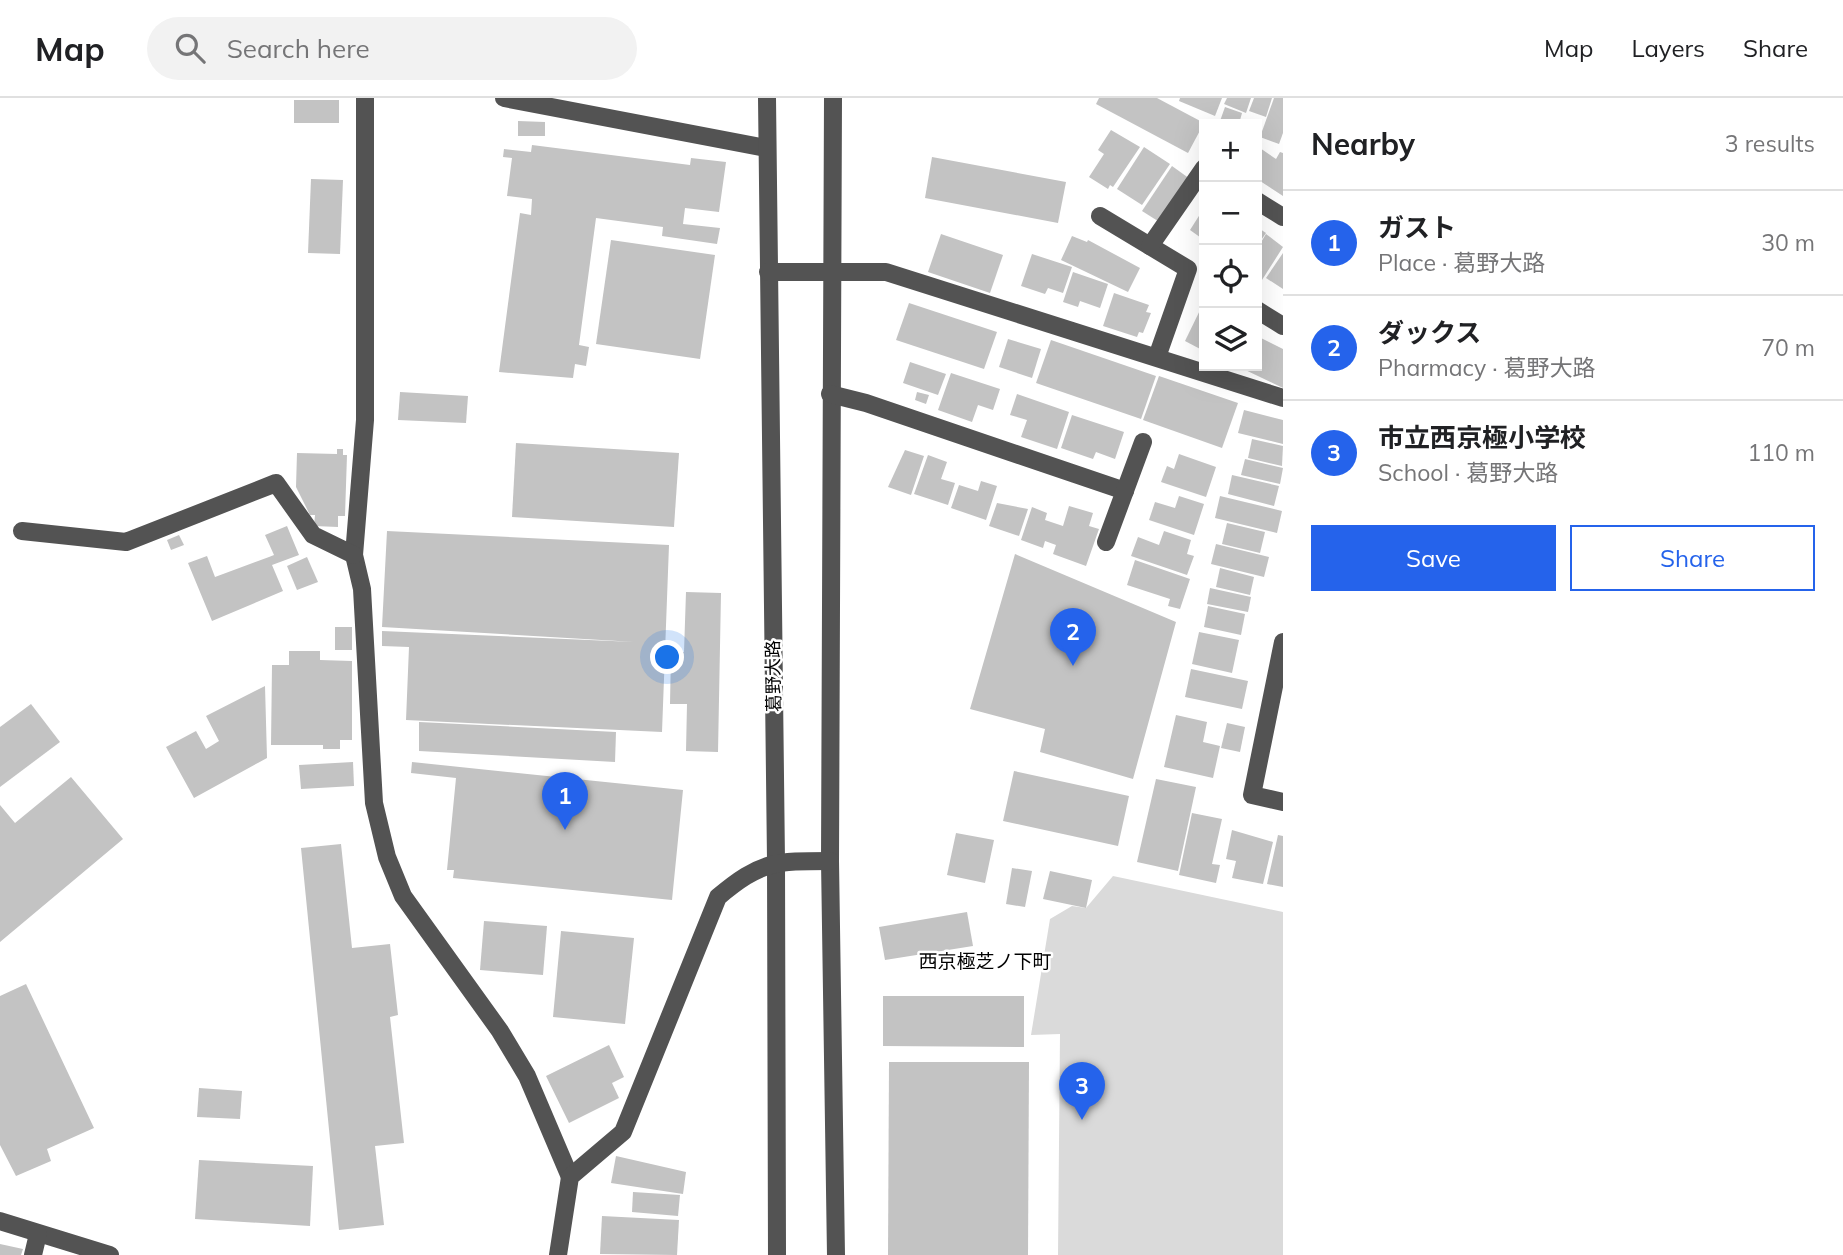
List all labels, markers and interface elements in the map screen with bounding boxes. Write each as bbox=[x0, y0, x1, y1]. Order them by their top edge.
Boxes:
search box bbox=[147, 17, 637, 80]
text: Map bbox=[35, 28, 105, 69]
icon: search bbox=[171, 29, 209, 67]
text: Search here bbox=[227, 32, 370, 65]
text: Map bbox=[1544, 33, 1593, 63]
text: Layers bbox=[1631, 33, 1705, 63]
text: Share bbox=[1743, 33, 1808, 63]
map controls bbox=[1199, 119, 1262, 371]
button: + bbox=[1199, 119, 1262, 182]
text: Nearby bbox=[1311, 125, 1415, 163]
text: 3 results bbox=[1725, 129, 1815, 158]
button: − bbox=[1199, 182, 1262, 245]
text: ガスト bbox=[1378, 211, 1456, 244]
text: 1 bbox=[1327, 228, 1341, 257]
text: 30 m bbox=[1761, 228, 1815, 257]
button: locate bbox=[1199, 245, 1262, 308]
text: Place · 葛野大路 bbox=[1378, 248, 1545, 277]
button: layers bbox=[1199, 308, 1262, 371]
text: ダックス bbox=[1378, 316, 1481, 349]
text: 2 bbox=[1327, 333, 1341, 362]
text: 70 m bbox=[1761, 333, 1815, 362]
text: Pharmacy · 葛野大路 bbox=[1378, 353, 1596, 382]
text: 市立西京極小学校 bbox=[1378, 421, 1586, 454]
text: 3 bbox=[1327, 438, 1341, 467]
text: 110 m bbox=[1747, 438, 1815, 467]
text: School · 葛野大路 bbox=[1378, 458, 1558, 487]
button: Save bbox=[1311, 525, 1556, 591]
button: Share bbox=[1570, 525, 1815, 591]
pin: 2 bbox=[1050, 608, 1096, 666]
your location bbox=[650, 640, 684, 674]
street label: 葛野大路 bbox=[761, 640, 785, 712]
pin: 1 bbox=[542, 772, 588, 830]
district label: 西京極芝ノ下町 bbox=[918, 949, 1052, 973]
pin: 3 bbox=[1059, 1062, 1105, 1120]

